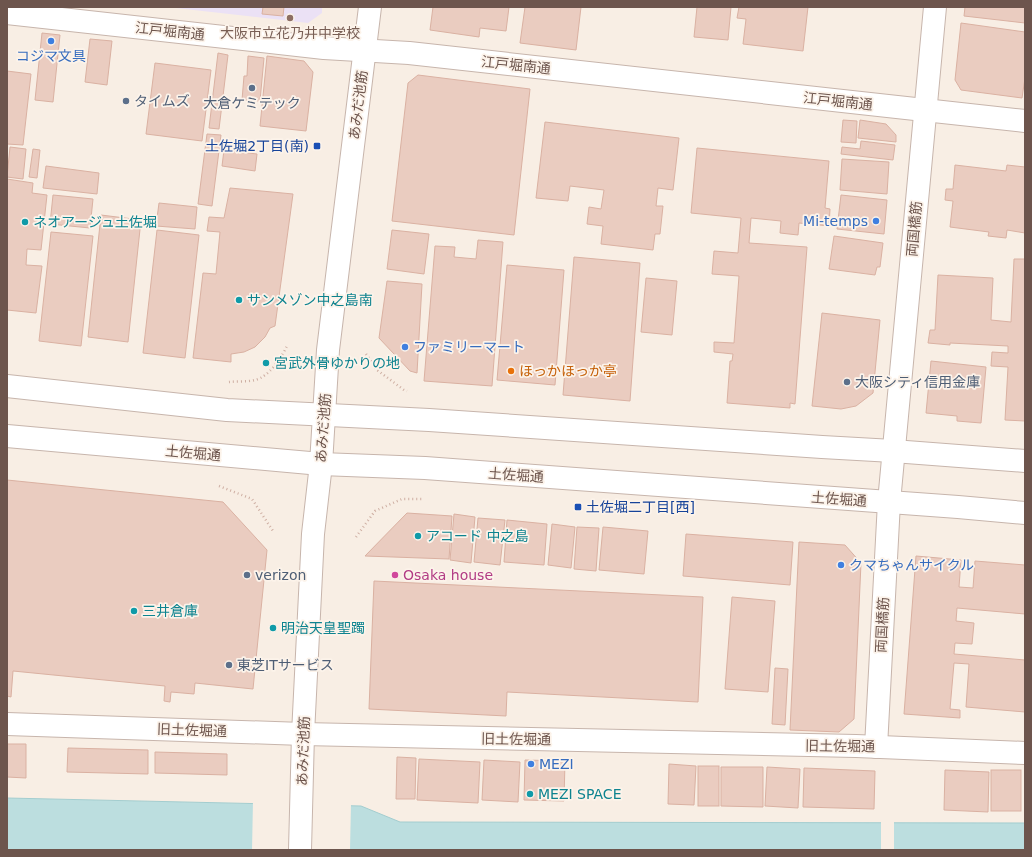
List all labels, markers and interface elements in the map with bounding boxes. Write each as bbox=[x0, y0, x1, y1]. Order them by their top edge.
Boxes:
marker: 大阪市立花乃井中学校 bbox=[285, 13, 295, 23]
street label: 江戸堀南通 bbox=[134, 19, 206, 43]
place label: 大阪市立花乃井中学校 bbox=[220, 25, 360, 41]
marker: コジマ文具 bbox=[46, 36, 56, 46]
place label: コジマ文具 bbox=[16, 48, 86, 64]
street label: 江戸堀南通 bbox=[480, 53, 552, 77]
street label: あみだ池筋 bbox=[346, 69, 370, 141]
marker: 大倉ケミテック bbox=[247, 83, 257, 93]
street label: 江戸堀南通 bbox=[802, 89, 874, 113]
place label: タイムズ bbox=[134, 93, 190, 109]
place label: 大倉ケミテック bbox=[203, 95, 301, 111]
marker: タイムズ bbox=[121, 96, 131, 106]
place label: 土佐堀2丁目(南) bbox=[205, 138, 309, 154]
marker: 土佐堀2丁目(南) bbox=[312, 141, 322, 151]
street label: 両国橋筋 bbox=[904, 200, 924, 258]
place label: Mi-temps bbox=[803, 213, 868, 229]
place label: ネオアージュ土佐堀 bbox=[33, 214, 157, 230]
marker: Mi-temps bbox=[871, 216, 881, 226]
marker: ネオアージュ土佐堀 bbox=[20, 217, 30, 227]
place label: サンメゾン中之島南 bbox=[247, 292, 373, 308]
marker: サンメゾン中之島南 bbox=[234, 295, 244, 305]
place label: ファミリーマート bbox=[413, 339, 525, 355]
marker: ファミリーマート bbox=[400, 342, 410, 352]
place label: 宮武外骨ゆかりの地 bbox=[274, 355, 400, 371]
marker: 宮武外骨ゆかりの地 bbox=[261, 358, 271, 368]
place label: ほっかほっか亭 bbox=[519, 363, 617, 379]
marker: ほっかほっか亭 bbox=[506, 366, 516, 376]
place label: 大阪シティ信用金庫 bbox=[855, 374, 980, 390]
marker: 大阪シティ信用金庫 bbox=[842, 377, 852, 387]
street label: あみだ池筋 bbox=[313, 393, 333, 463]
street label: 土佐堀通 bbox=[164, 443, 222, 463]
street label: 土佐堀通 bbox=[488, 465, 544, 485]
street label: 土佐堀通 bbox=[811, 489, 867, 509]
place label: 土佐堀二丁目[西] bbox=[586, 499, 695, 515]
marker: 土佐堀二丁目[西] bbox=[573, 502, 583, 512]
place label: アコード 中之島 bbox=[426, 528, 528, 544]
marker: アコード 中之島 bbox=[413, 531, 423, 541]
place label: クマちゃんサイクル bbox=[849, 557, 974, 573]
marker: クマちゃんサイクル bbox=[836, 560, 846, 570]
place label: verizon bbox=[255, 567, 306, 583]
place label: Osaka house bbox=[403, 567, 493, 583]
marker: verizon bbox=[242, 570, 252, 580]
marker: Osaka house bbox=[390, 570, 400, 580]
street label: 両国橋筋 bbox=[873, 597, 891, 653]
place label: 三井倉庫 bbox=[142, 603, 198, 619]
marker: 三井倉庫 bbox=[129, 606, 139, 616]
place label: 明治天皇聖躅 bbox=[281, 620, 365, 636]
marker: 明治天皇聖躅 bbox=[268, 623, 278, 633]
place label: 東芝ITサービス bbox=[237, 657, 334, 673]
marker: 東芝ITサービス bbox=[224, 660, 234, 670]
street label: あみだ池筋 bbox=[294, 716, 312, 786]
street label: 旧土佐堀通 bbox=[157, 721, 227, 739]
street label: 旧土佐堀通 bbox=[481, 730, 551, 748]
street label: 旧土佐堀通 bbox=[805, 737, 875, 755]
place label: MEZI bbox=[539, 756, 574, 772]
marker: MEZI bbox=[526, 759, 536, 769]
place label: MEZI SPACE bbox=[538, 786, 621, 802]
marker: MEZI SPACE bbox=[525, 789, 535, 799]

